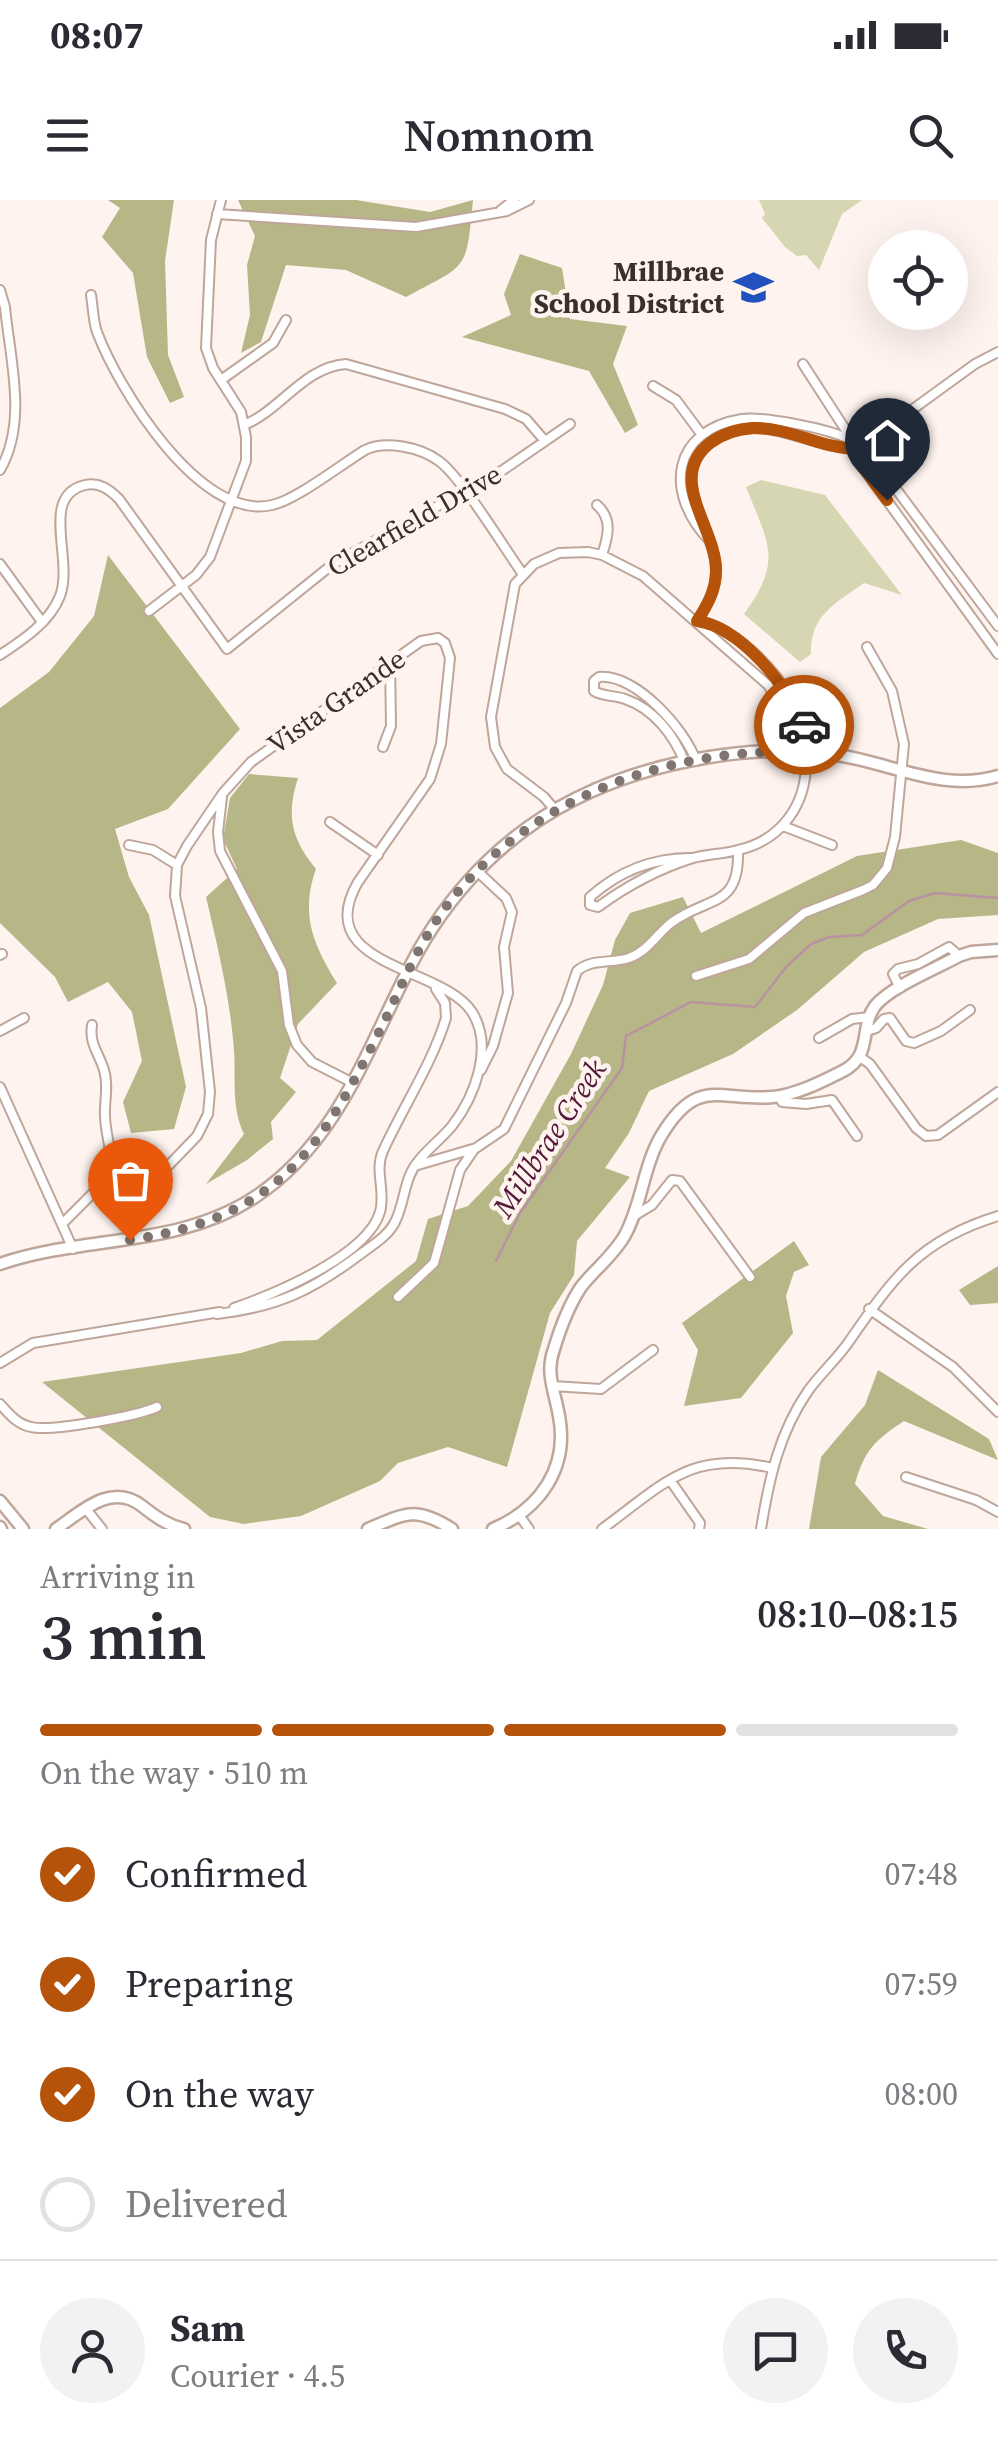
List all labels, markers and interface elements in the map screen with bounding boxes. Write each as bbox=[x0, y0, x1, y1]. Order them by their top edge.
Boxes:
text: 08:07 bbox=[50, 9, 144, 61]
text: Nomnom bbox=[404, 104, 594, 166]
icon: menu bbox=[40, 108, 95, 163]
icon: search bbox=[903, 108, 958, 163]
map controls bbox=[868, 230, 968, 330]
button: locate bbox=[868, 230, 968, 330]
place label: Millbrae School District bbox=[534, 252, 725, 322]
school or university icon: Millbrae School District bbox=[733, 266, 775, 308]
pin bbox=[845, 398, 930, 501]
icon: home bbox=[860, 413, 915, 468]
street label: Clearfield Drive bbox=[320, 455, 508, 585]
street label: Vista Grande bbox=[259, 639, 413, 763]
courier bbox=[754, 675, 854, 775]
icon: car bbox=[777, 698, 832, 753]
water label: Millbrae Creek bbox=[482, 1050, 616, 1226]
pin bbox=[88, 1138, 173, 1241]
icon: bag bbox=[103, 1153, 158, 1208]
text: Arriving in bbox=[40, 1555, 195, 1599]
text: 08:10–08:15 bbox=[757, 1588, 958, 1640]
text: 3 min bbox=[40, 1592, 207, 1681]
text: On the way · 510 m bbox=[40, 1751, 308, 1795]
icon: check bbox=[40, 1847, 95, 1902]
text: Confirmed bbox=[125, 1848, 307, 1900]
text: 07:48 bbox=[884, 1852, 958, 1896]
icon: check bbox=[40, 1957, 95, 2012]
text: Preparing bbox=[125, 1958, 293, 2010]
text: 07:59 bbox=[884, 1962, 958, 2006]
icon: check bbox=[40, 2067, 95, 2122]
text: On the way bbox=[125, 2068, 314, 2120]
text: 08:00 bbox=[884, 2072, 958, 2116]
text: Delivered bbox=[125, 2178, 288, 2230]
button: person bbox=[40, 2298, 145, 2403]
button: chat bbox=[723, 2298, 828, 2403]
button: phone bbox=[853, 2298, 958, 2403]
text: Sam bbox=[170, 2302, 245, 2354]
text: Courier · 4.5 bbox=[170, 2354, 345, 2398]

